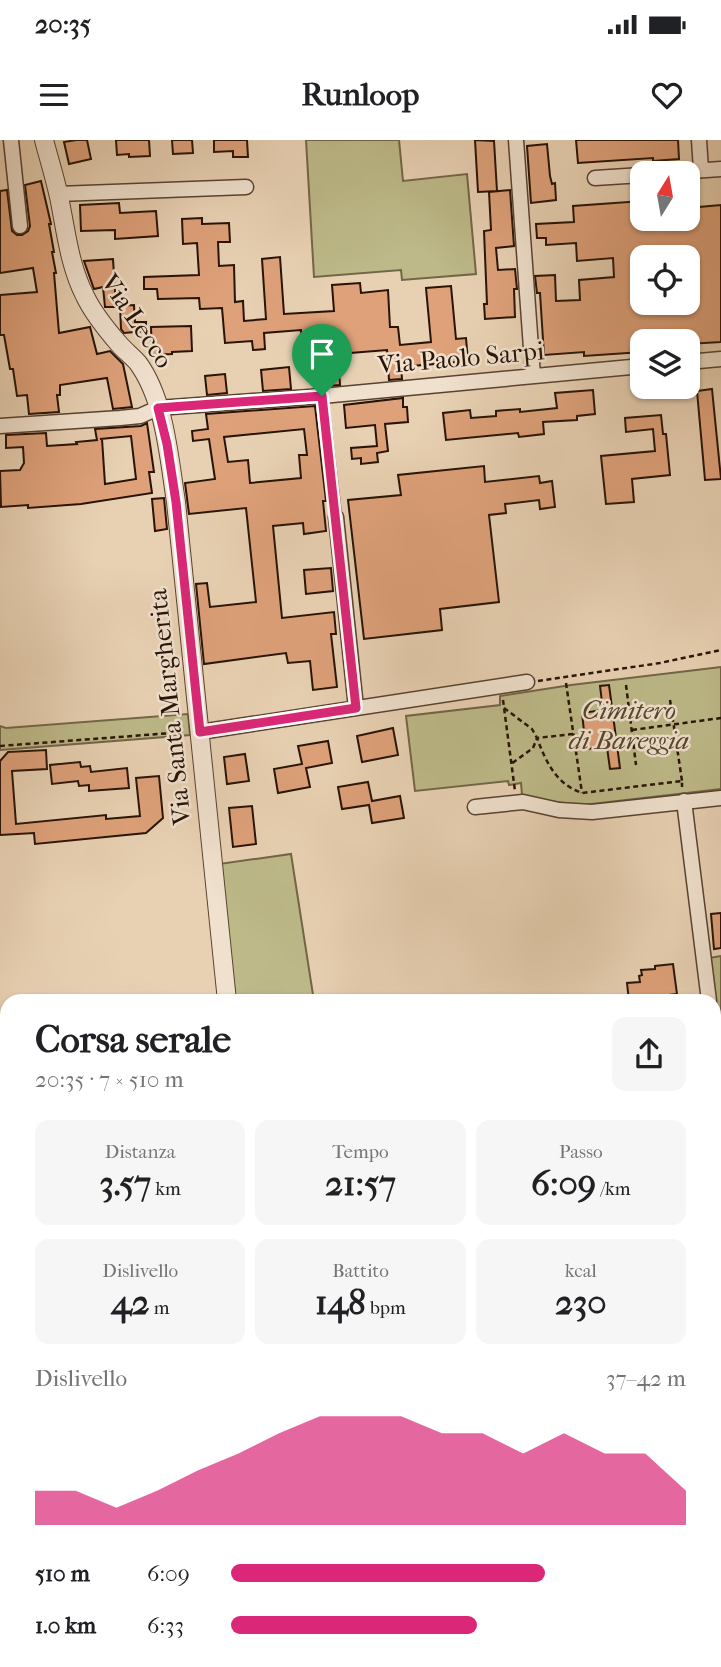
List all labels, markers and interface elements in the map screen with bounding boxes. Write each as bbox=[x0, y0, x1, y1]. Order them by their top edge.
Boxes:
text: 20:35 bbox=[35, 9, 91, 40]
icon: menu bbox=[35, 76, 73, 114]
text: Runloop bbox=[302, 76, 419, 113]
icon: heart bbox=[648, 76, 686, 114]
north arrow bbox=[630, 161, 700, 231]
map controls bbox=[630, 161, 700, 399]
button: locate bbox=[630, 245, 700, 315]
street label: Via Lecco bbox=[94, 267, 180, 374]
pin bbox=[292, 324, 352, 396]
button: layers bbox=[630, 329, 700, 399]
icon: arrive bbox=[303, 335, 341, 373]
street label: Via Paolo Sarpi bbox=[375, 335, 546, 381]
street label: Via Santa Margherita bbox=[142, 586, 198, 828]
park label: Cimitero di Bareggia bbox=[569, 695, 689, 756]
text: Corsa serale bbox=[35, 1017, 231, 1062]
button: share bbox=[612, 1017, 686, 1091]
text: 20:35 · 7 × 510 m bbox=[35, 1066, 184, 1093]
text: Distanza bbox=[105, 1141, 176, 1163]
text: Tempo bbox=[332, 1141, 389, 1163]
text: Passo bbox=[559, 1141, 603, 1163]
text: 3.57 bbox=[99, 1163, 151, 1204]
text: 21:57 bbox=[325, 1163, 396, 1204]
text: 6:09 bbox=[531, 1163, 596, 1204]
text: km bbox=[151, 1178, 181, 1200]
text: /km bbox=[596, 1178, 631, 1200]
text: Dislivello bbox=[102, 1260, 178, 1282]
text: Battito bbox=[332, 1260, 389, 1282]
text: kcal bbox=[565, 1260, 597, 1282]
text: 42 bbox=[111, 1282, 150, 1323]
text: 148 bbox=[315, 1282, 366, 1323]
text: 230 bbox=[555, 1282, 607, 1323]
text: m bbox=[150, 1297, 169, 1319]
text: bpm bbox=[366, 1297, 406, 1319]
text: Dislivello bbox=[35, 1365, 127, 1392]
text: 37–42 m bbox=[606, 1365, 686, 1392]
text: 510 m bbox=[35, 1560, 90, 1587]
text: 6:09 bbox=[147, 1560, 190, 1587]
text: 1.0 km bbox=[35, 1612, 96, 1639]
text: 6:33 bbox=[147, 1612, 184, 1639]

